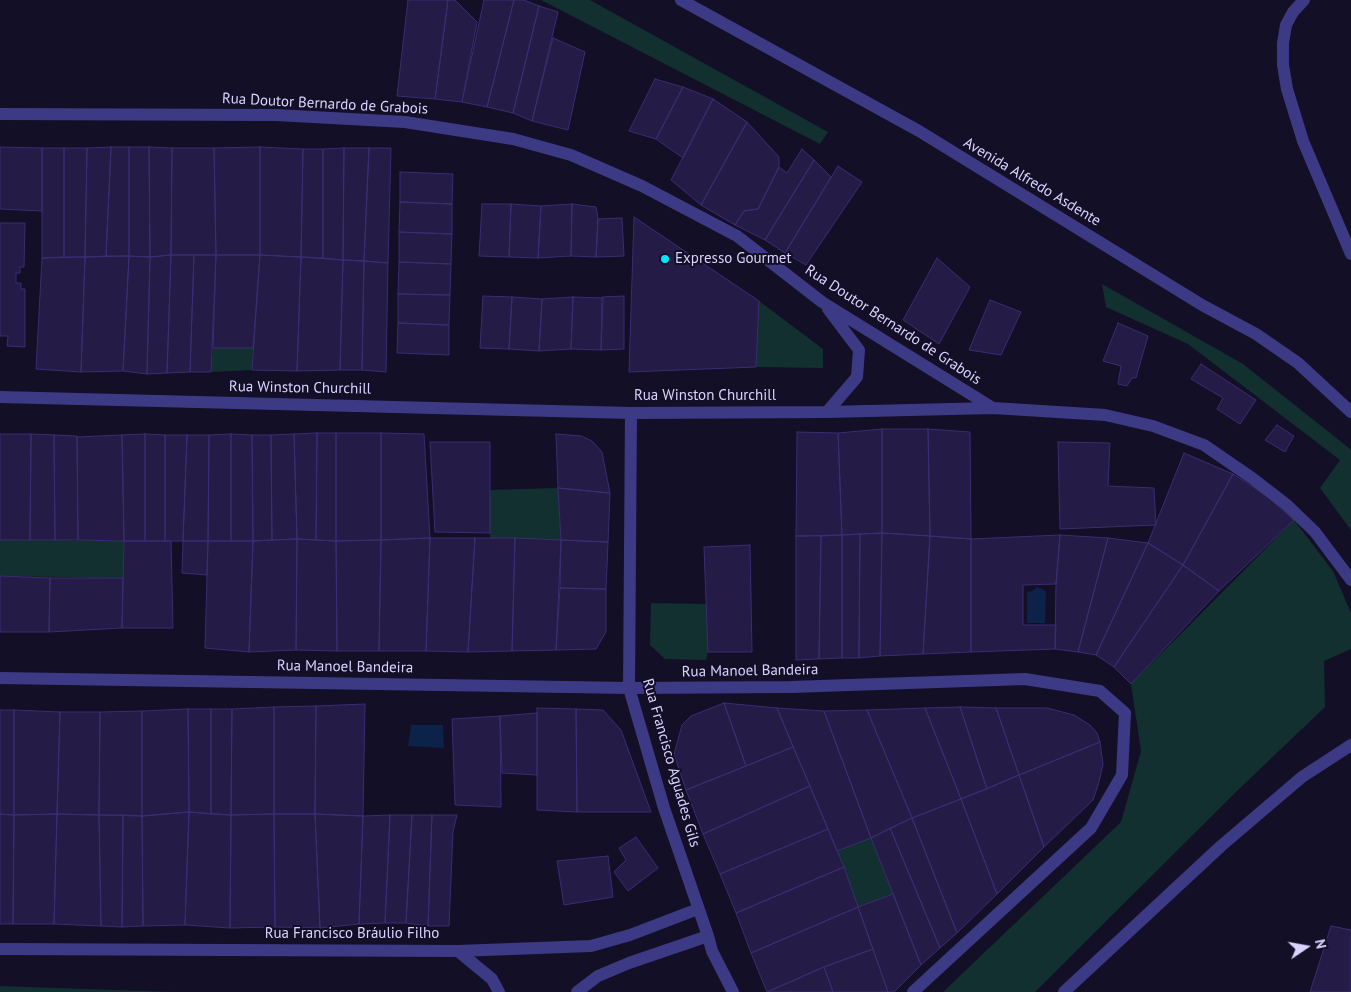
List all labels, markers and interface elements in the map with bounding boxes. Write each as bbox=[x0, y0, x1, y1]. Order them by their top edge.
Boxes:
street label: Rua Doutor Bernardo de Grabois bbox=[221, 90, 429, 118]
street label: Avenida Alfredo Asdente bbox=[960, 134, 1104, 230]
place label: Expresso Gourmet bbox=[675, 250, 792, 268]
marker: Expresso Gourmet bbox=[659, 253, 671, 265]
street label: Rua Doutor Bernardo de Grabois bbox=[801, 261, 985, 389]
street label: Rua Winston Churchill bbox=[229, 378, 371, 398]
street label: Rua Winston Churchill bbox=[634, 387, 776, 405]
street label: Rua Manoel Bandeira bbox=[277, 657, 413, 677]
street label: Rua Manoel Bandeira bbox=[682, 661, 818, 681]
street label: Rua Francisco Aguades Gils bbox=[638, 677, 704, 849]
north arrow bbox=[1281, 922, 1331, 972]
street label: Rua Francisco Bráulio Filho bbox=[265, 925, 439, 943]
text: N bbox=[1311, 938, 1330, 950]

